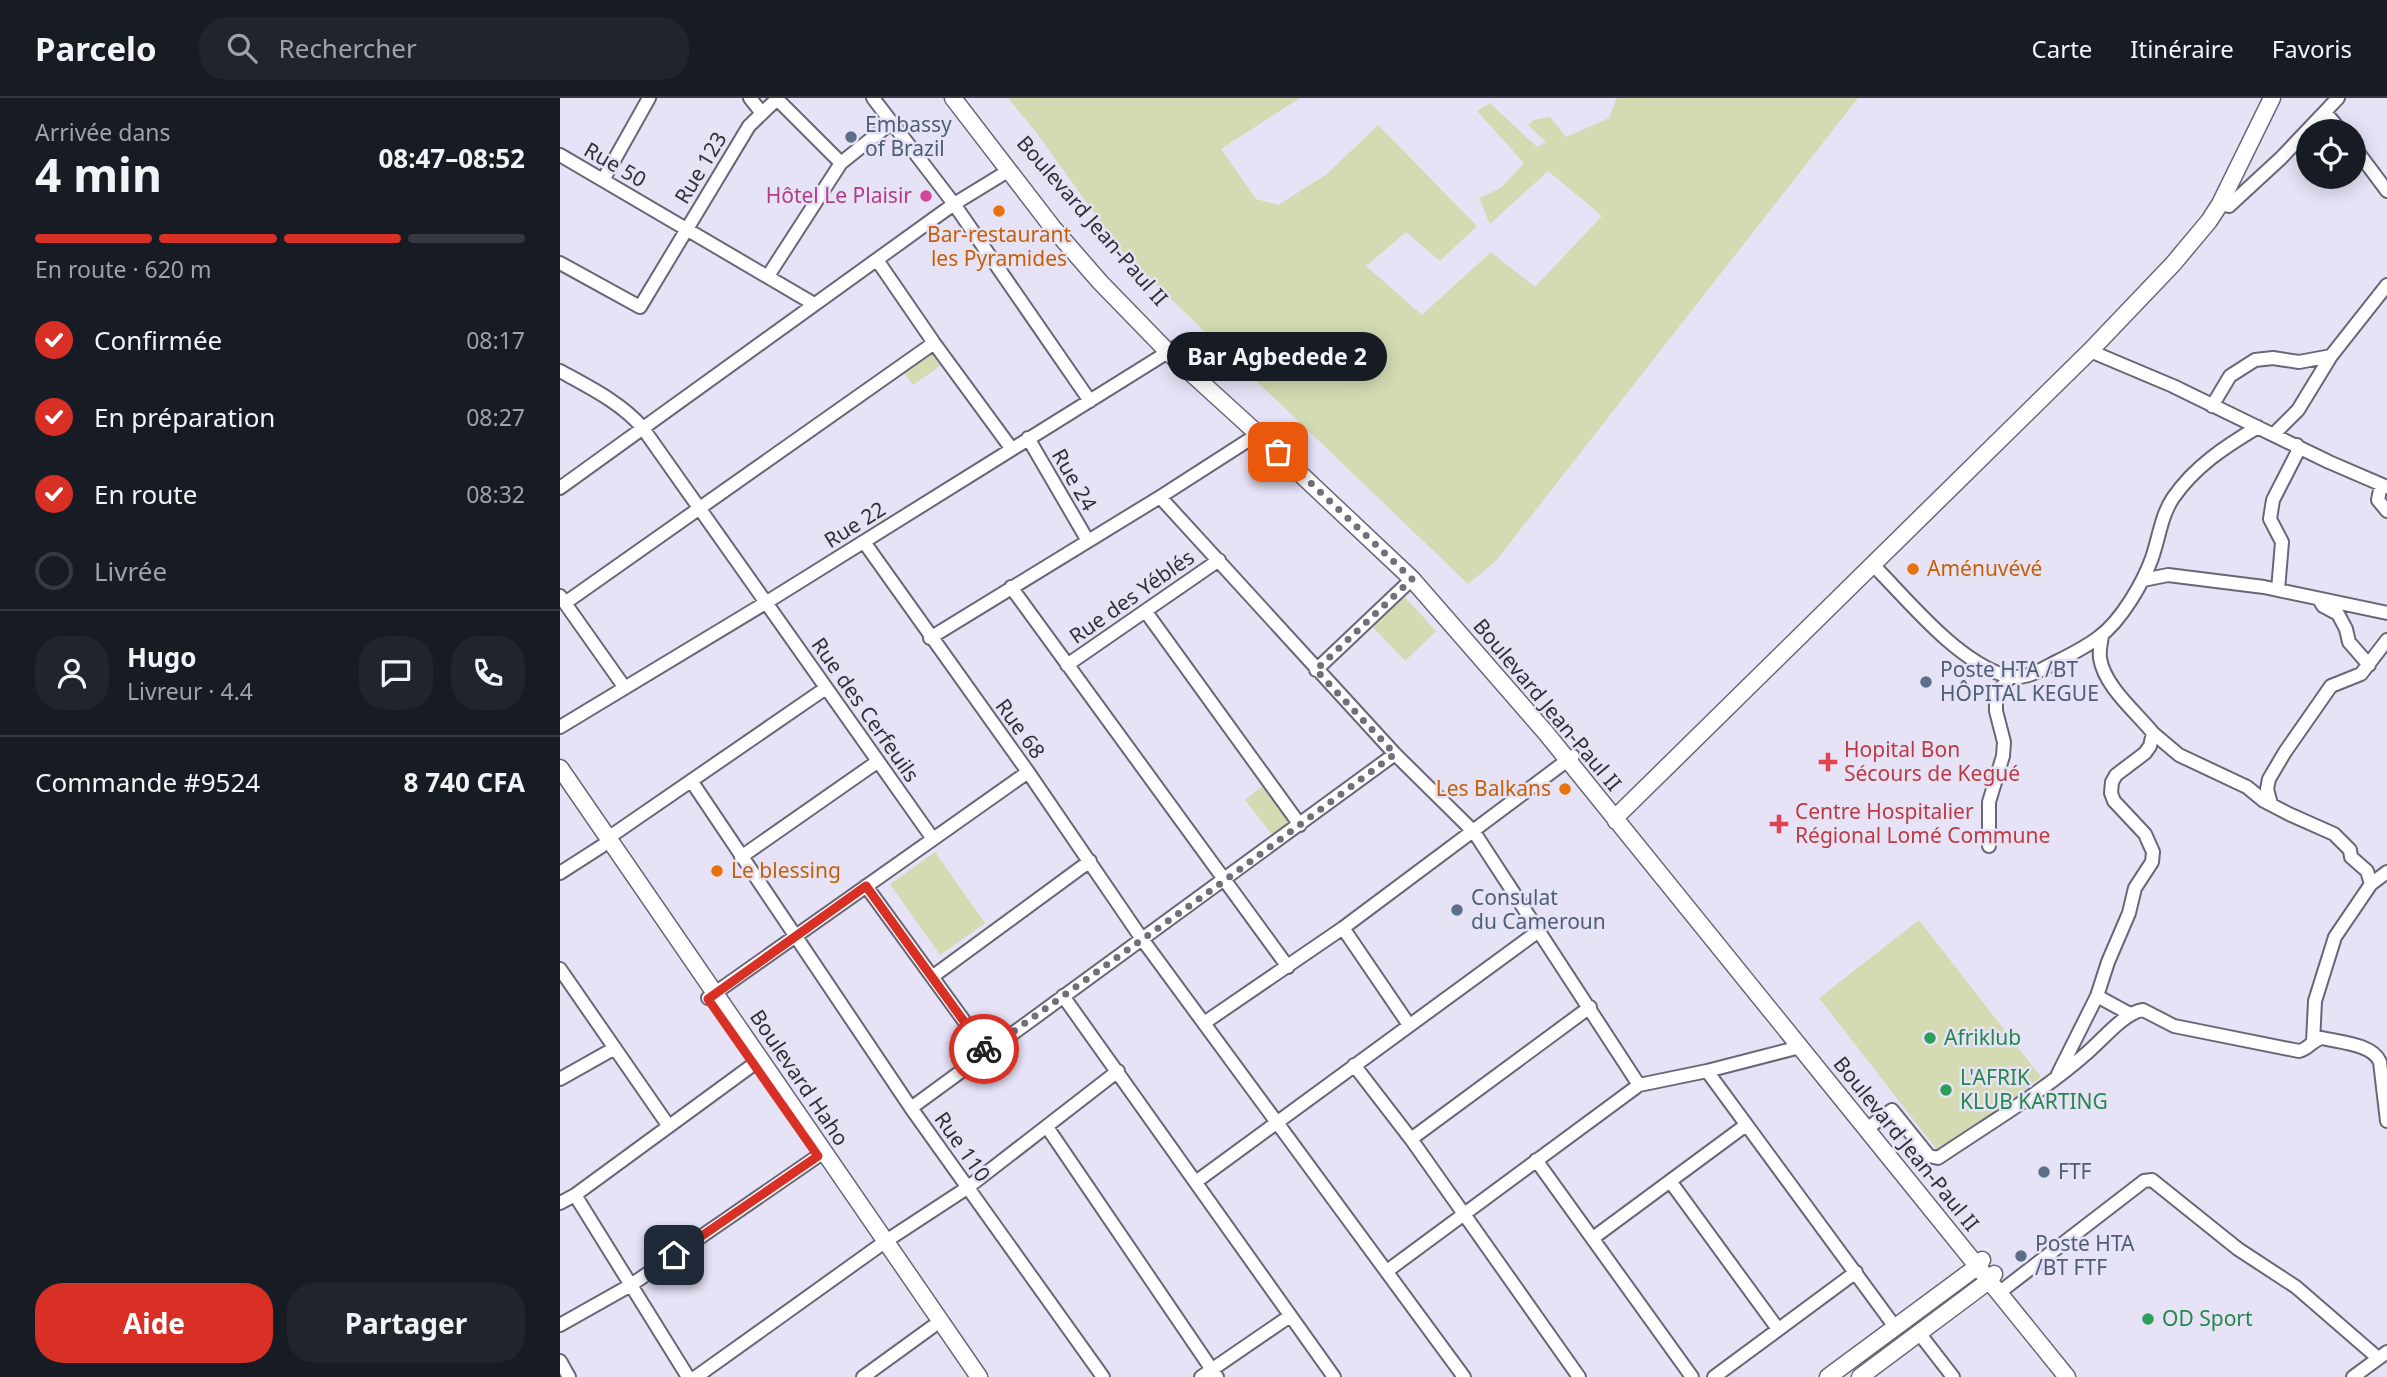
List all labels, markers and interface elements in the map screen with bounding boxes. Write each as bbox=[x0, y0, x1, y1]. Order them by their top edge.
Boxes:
search box bbox=[199, 17, 689, 80]
text: Parcelo bbox=[35, 26, 157, 71]
icon: search bbox=[223, 29, 261, 67]
text: Rechercher bbox=[279, 30, 417, 66]
text: Carte bbox=[2032, 32, 2092, 65]
text: Itinéraire bbox=[2130, 32, 2234, 65]
text: Favoris bbox=[2272, 32, 2352, 65]
place label: Embassy of Brazil bbox=[865, 110, 952, 162]
text: Arrivée dans bbox=[35, 116, 171, 148]
map controls bbox=[2296, 119, 2366, 189]
button: locate bbox=[2296, 119, 2366, 189]
street label: Rue 123 bbox=[668, 126, 733, 209]
marker: Embassy of Brazil bbox=[843, 129, 859, 145]
street label: Boulevard Jean-Paul II bbox=[1011, 129, 1174, 311]
street label: Rue 50 bbox=[579, 135, 652, 193]
text: 08:47–08:52 bbox=[378, 140, 525, 176]
text: 4 min bbox=[35, 143, 162, 205]
place label: Hôtel Le Plaisir bbox=[766, 181, 912, 209]
marker: Hôtel Le Plaisir bbox=[918, 188, 934, 204]
marker: Bar-restaurant les Pyramides bbox=[991, 203, 1007, 219]
place label: Bar-restaurant les Pyramides bbox=[927, 220, 1071, 272]
text: En route · 620 m bbox=[35, 253, 212, 285]
icon: check bbox=[35, 321, 73, 359]
text: Confirmée bbox=[94, 322, 222, 358]
text: 08:17 bbox=[466, 324, 525, 356]
callout: Bar Agbedede 2 bbox=[1168, 333, 1388, 382]
text: Bar Agbedede 2 bbox=[1187, 340, 1367, 372]
icon: check bbox=[35, 398, 73, 436]
text: En préparation bbox=[94, 399, 275, 435]
text: 08:27 bbox=[466, 401, 525, 433]
pin bbox=[1248, 422, 1308, 482]
icon: bag bbox=[1259, 433, 1297, 471]
street label: Rue 24 bbox=[1046, 443, 1104, 516]
icon: check bbox=[35, 475, 73, 513]
text: En route bbox=[94, 476, 197, 512]
text: 08:32 bbox=[466, 478, 525, 510]
street label: Rue 22 bbox=[818, 494, 890, 554]
street label: Rue des Yéblés bbox=[1063, 543, 1199, 650]
text: Livrée bbox=[94, 553, 167, 589]
place label: Aménuvévé bbox=[1927, 554, 2042, 582]
marker: Aménuvévé bbox=[1905, 561, 1921, 577]
street label: Boulevard Jean-Paul II bbox=[1467, 612, 1628, 796]
street label: Rue des Cerfeuils bbox=[805, 632, 926, 787]
button: person bbox=[35, 636, 109, 710]
button: chat bbox=[359, 636, 433, 710]
button: phone bbox=[451, 636, 525, 710]
text: Hugo bbox=[127, 639, 196, 675]
place label: Poste HTA /BT HÔPITAL KEGUE bbox=[1940, 655, 2099, 707]
marker: Poste HTA /BT HÔPITAL KEGUE bbox=[1918, 674, 1934, 690]
text: Livreur · 4.4 bbox=[127, 675, 253, 707]
street label: Rue 68 bbox=[990, 693, 1052, 764]
place label: Hopital Bon Sécours de Kegué bbox=[1844, 735, 2020, 787]
marker: Hopital Bon Sécours de Kegué bbox=[1818, 752, 1838, 772]
text: Commande #9524 bbox=[35, 764, 260, 800]
text: 8 740 CFA bbox=[404, 764, 525, 800]
place label: Les Balkans bbox=[1436, 774, 1551, 802]
marker: Les Balkans bbox=[1557, 781, 1573, 797]
place label: Centre Hospitalier Régional Lomé Commune bbox=[1795, 797, 2050, 849]
marker: Centre Hospitalier Régional Lomé Commune bbox=[1769, 814, 1789, 834]
place label: Le blessing bbox=[731, 856, 841, 884]
marker: Le blessing bbox=[709, 863, 725, 879]
place label: Consulat du Cameroun bbox=[1471, 883, 1606, 935]
marker: Consulat du Cameroun bbox=[1449, 902, 1465, 918]
street label: Boulevard Haho bbox=[744, 1004, 856, 1151]
courier bbox=[949, 1014, 1019, 1084]
place label: Afriklub bbox=[1944, 1023, 2021, 1051]
icon: bike bbox=[965, 1030, 1003, 1068]
marker: Afriklub bbox=[1922, 1030, 1938, 1046]
street label: Boulevard Jean-Paul II bbox=[1828, 1050, 1986, 1236]
place label: L'AFRIK KLUB KARTING bbox=[1960, 1063, 2108, 1115]
marker: L'AFRIK KLUB KARTING bbox=[1938, 1082, 1954, 1098]
street label: Rue 110 bbox=[929, 1106, 997, 1187]
place label: FTF bbox=[2058, 1157, 2092, 1185]
marker: FTF bbox=[2036, 1164, 2052, 1180]
pin bbox=[644, 1225, 704, 1285]
place label: Poste HTA /BT FTF bbox=[2035, 1229, 2135, 1281]
icon: home bbox=[655, 1236, 693, 1274]
marker: Poste HTA /BT FTF bbox=[2013, 1248, 2029, 1264]
button: Aide bbox=[35, 1283, 273, 1363]
button: Partager bbox=[287, 1283, 525, 1363]
place label: OD Sport bbox=[2162, 1304, 2253, 1332]
marker: OD Sport bbox=[2140, 1311, 2156, 1327]

